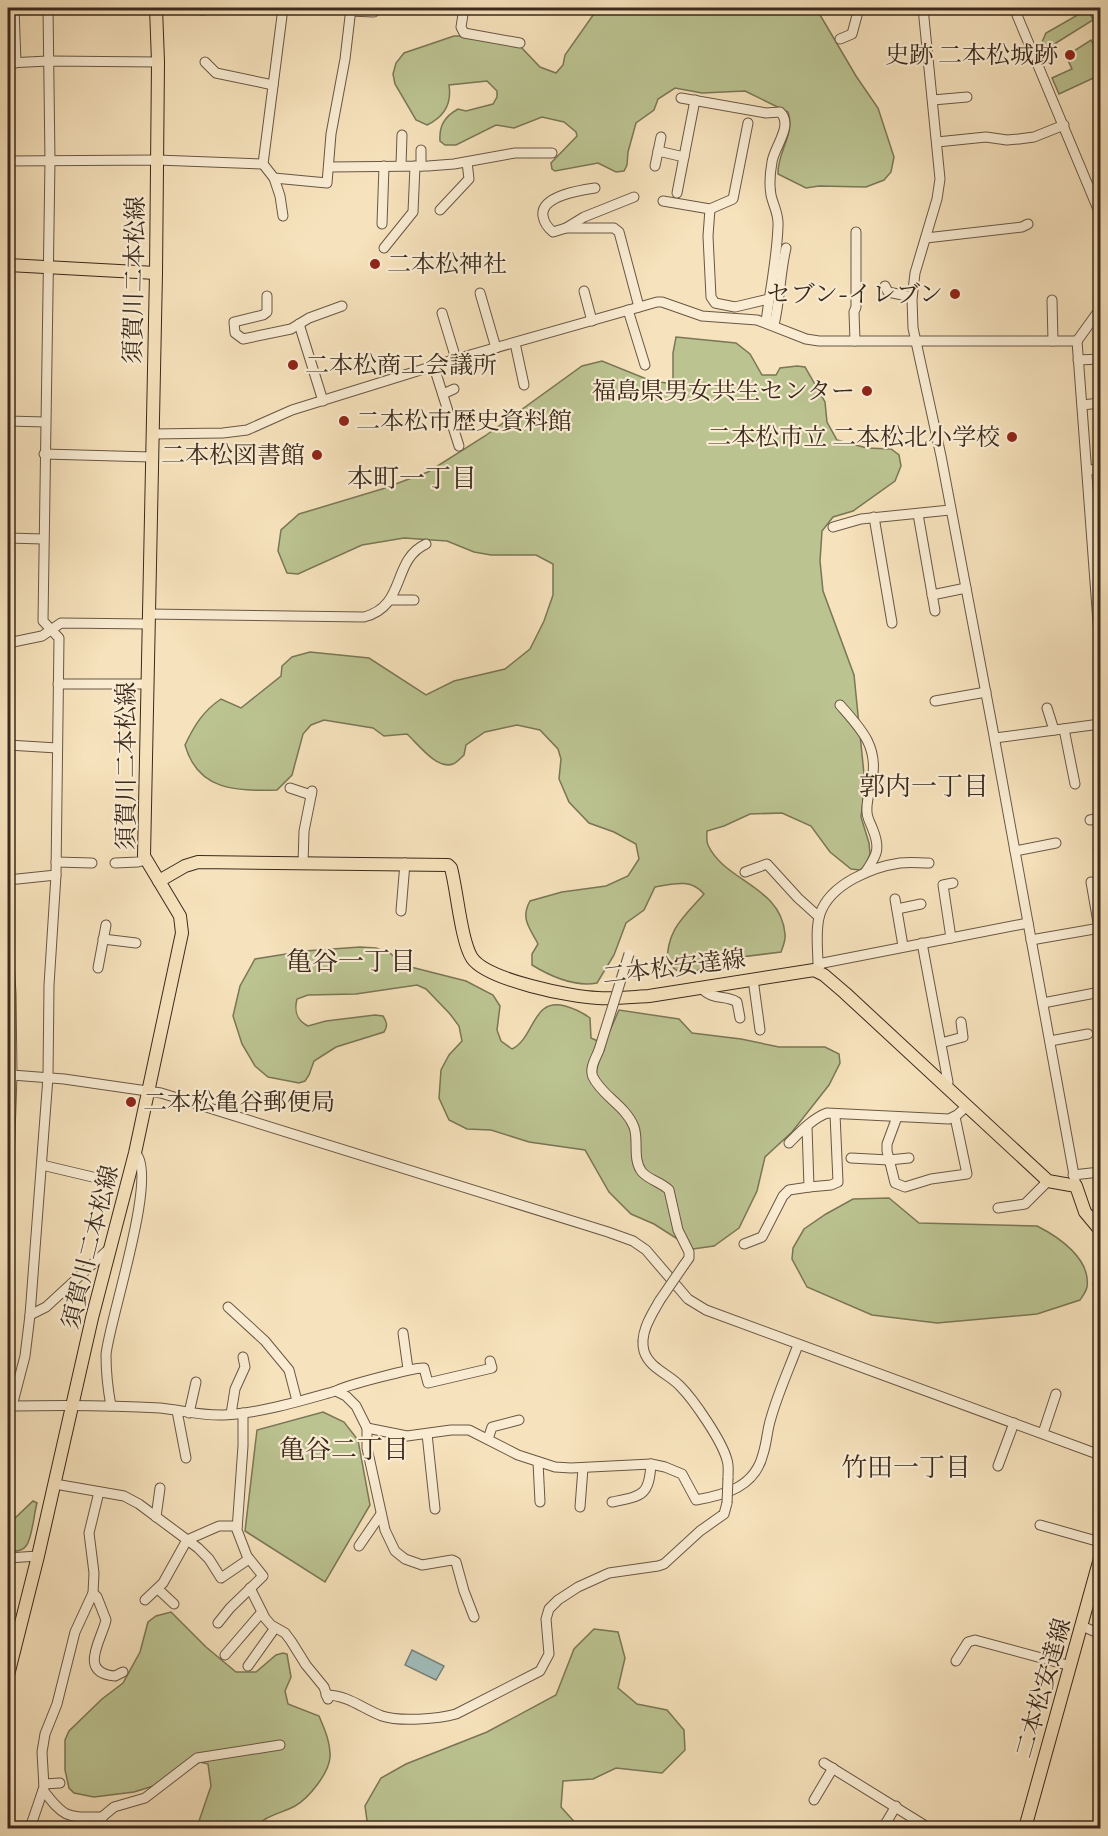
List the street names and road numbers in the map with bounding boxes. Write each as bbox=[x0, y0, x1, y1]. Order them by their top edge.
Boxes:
street label: 須賀川二本松線 bbox=[118, 196, 154, 364]
street label: 須賀川二本松線 bbox=[111, 682, 145, 850]
street label: 二本松安達線 bbox=[601, 943, 748, 995]
street label: 須賀川二本松線 bbox=[55, 1162, 129, 1333]
street label: 二本松安達線 bbox=[1009, 1615, 1081, 1762]

